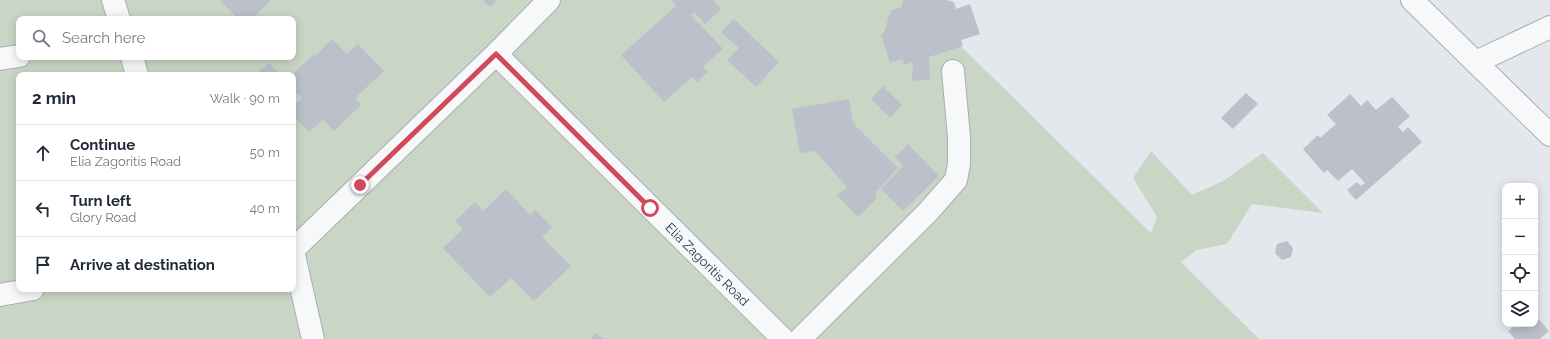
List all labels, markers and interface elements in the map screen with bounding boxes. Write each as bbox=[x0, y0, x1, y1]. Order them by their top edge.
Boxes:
search box bbox=[16, 16, 296, 60]
icon: search bbox=[30, 27, 52, 49]
text: Search here bbox=[62, 29, 145, 47]
text: 2 min bbox=[32, 88, 76, 108]
text: Walk · 90 m bbox=[210, 91, 280, 106]
text: Continue bbox=[70, 136, 135, 154]
icon: ahead bbox=[32, 142, 54, 164]
text: 50 m bbox=[250, 145, 280, 160]
text: Elia Zagoritis Road bbox=[70, 154, 181, 169]
route end bbox=[351, 176, 369, 194]
map controls bbox=[1502, 183, 1538, 327]
button: + bbox=[1502, 183, 1538, 219]
text: Turn left bbox=[70, 192, 131, 210]
icon: left bbox=[32, 198, 54, 220]
route start bbox=[641, 199, 659, 217]
text: 40 m bbox=[250, 201, 280, 216]
text: Glory Road bbox=[70, 210, 136, 225]
street label: Elia Zagoritis Road bbox=[663, 219, 752, 309]
button: − bbox=[1502, 219, 1538, 255]
icon: arrive bbox=[32, 254, 54, 276]
button: locate bbox=[1502, 255, 1538, 291]
text: Arrive at destination bbox=[70, 256, 215, 274]
button: layers bbox=[1502, 291, 1538, 327]

